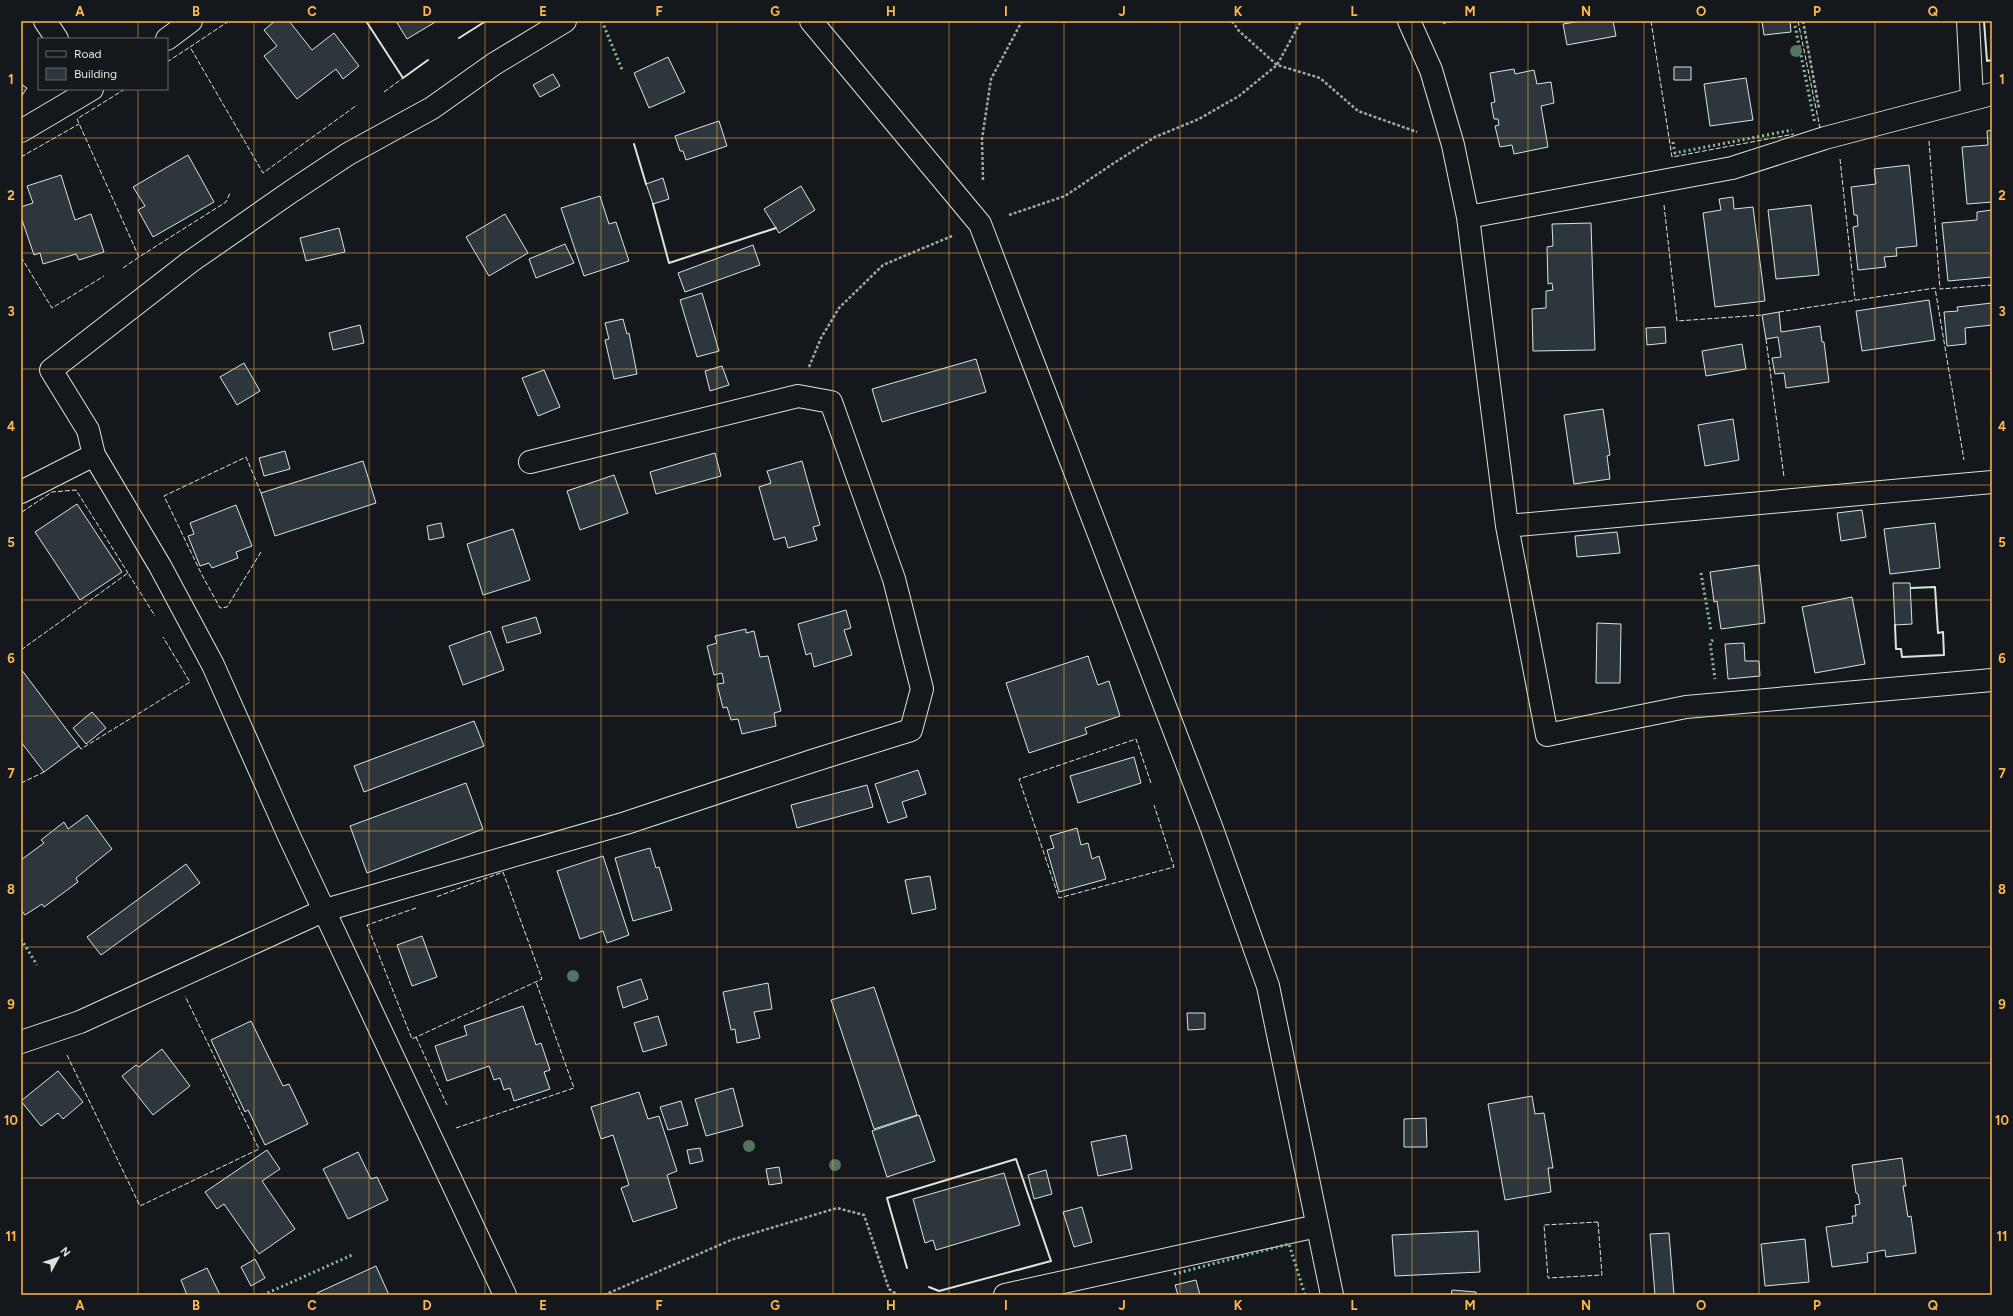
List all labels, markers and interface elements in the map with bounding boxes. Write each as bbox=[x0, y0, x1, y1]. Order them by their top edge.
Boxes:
text: A bbox=[75, 4, 85, 19]
text: B bbox=[192, 4, 200, 19]
text: C bbox=[307, 4, 317, 19]
text: D bbox=[422, 4, 432, 19]
text: E bbox=[539, 4, 547, 19]
text: F bbox=[655, 4, 663, 19]
text: G bbox=[770, 4, 780, 19]
text: H bbox=[886, 4, 896, 19]
text: I bbox=[1004, 4, 1008, 19]
text: J bbox=[1118, 4, 1126, 19]
text: K bbox=[1234, 4, 1243, 19]
text: L bbox=[1351, 4, 1358, 19]
text: M bbox=[1464, 4, 1476, 19]
text: N bbox=[1581, 4, 1591, 19]
text: O bbox=[1696, 4, 1706, 19]
text: P bbox=[1813, 4, 1821, 19]
text: Q bbox=[1928, 4, 1938, 19]
legend bbox=[38, 38, 168, 90]
text: Road bbox=[74, 47, 102, 61]
text: Building bbox=[74, 67, 117, 81]
text: 1 bbox=[8, 72, 14, 87]
text: 1 bbox=[1999, 72, 2005, 87]
text: 2 bbox=[7, 188, 15, 203]
text: 2 bbox=[1998, 188, 2006, 203]
text: 3 bbox=[7, 304, 15, 319]
text: 3 bbox=[1998, 304, 2006, 319]
text: 4 bbox=[7, 419, 15, 434]
text: 4 bbox=[1998, 419, 2006, 434]
text: 5 bbox=[7, 535, 15, 550]
text: 5 bbox=[1998, 535, 2006, 550]
text: 6 bbox=[7, 651, 15, 666]
text: 6 bbox=[1998, 651, 2006, 666]
text: 7 bbox=[7, 766, 15, 781]
text: 7 bbox=[1998, 766, 2006, 781]
text: 8 bbox=[7, 882, 15, 897]
text: 8 bbox=[1998, 882, 2006, 897]
text: 9 bbox=[7, 997, 15, 1012]
text: 9 bbox=[1998, 997, 2006, 1012]
text: 10 bbox=[4, 1113, 18, 1128]
text: 10 bbox=[1995, 1113, 2009, 1128]
text: 11 bbox=[6, 1229, 16, 1244]
text: 11 bbox=[1997, 1229, 2007, 1244]
north arrow bbox=[38, 1238, 78, 1278]
text: N bbox=[58, 1244, 73, 1259]
text: A bbox=[75, 1298, 85, 1313]
text: B bbox=[192, 1298, 200, 1313]
text: C bbox=[307, 1298, 317, 1313]
text: D bbox=[422, 1298, 432, 1313]
text: E bbox=[539, 1298, 547, 1313]
text: F bbox=[655, 1298, 663, 1313]
text: G bbox=[770, 1298, 780, 1313]
text: H bbox=[886, 1298, 896, 1313]
text: I bbox=[1004, 1298, 1008, 1313]
text: J bbox=[1118, 1298, 1126, 1313]
text: K bbox=[1234, 1298, 1243, 1313]
text: L bbox=[1351, 1298, 1358, 1313]
text: M bbox=[1464, 1298, 1476, 1313]
text: N bbox=[1581, 1298, 1591, 1313]
text: O bbox=[1696, 1298, 1706, 1313]
text: P bbox=[1813, 1298, 1821, 1313]
text: Q bbox=[1928, 1298, 1938, 1313]

